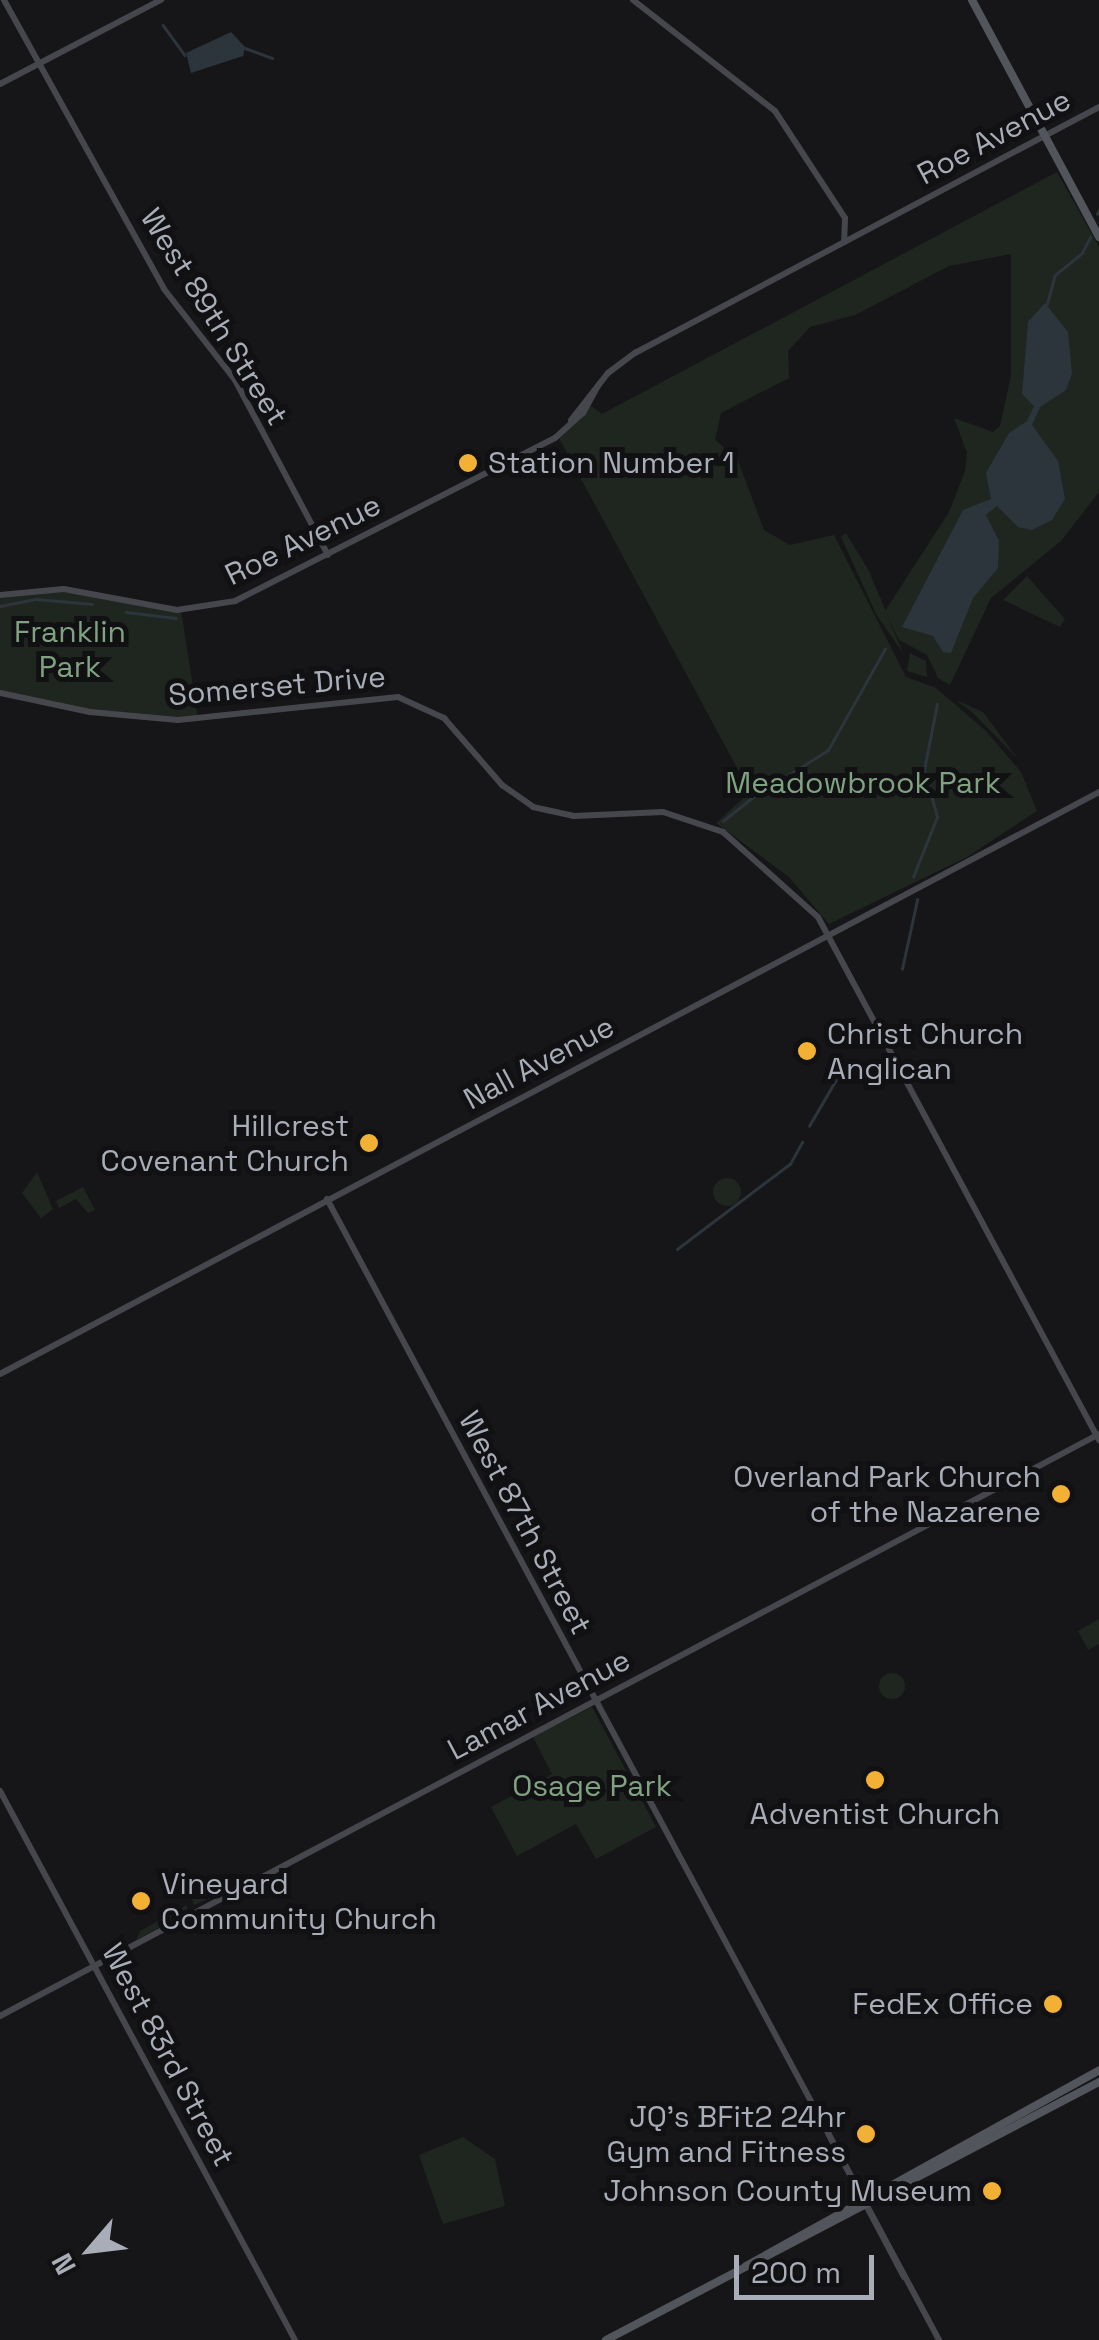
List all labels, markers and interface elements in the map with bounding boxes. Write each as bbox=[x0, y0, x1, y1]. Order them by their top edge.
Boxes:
street label: Roe Avenue bbox=[911, 81, 1077, 193]
street label: West 89th Street bbox=[133, 202, 295, 432]
place label: Station Number 1 bbox=[488, 445, 735, 481]
marker: Station Number 1 bbox=[457, 452, 479, 474]
street label: Roe Avenue bbox=[219, 487, 387, 593]
park label: Franklin Park bbox=[14, 614, 126, 684]
street label: Somerset Drive bbox=[167, 659, 387, 713]
park label: Meadowbrook Park bbox=[725, 765, 1001, 801]
street label: Nall Avenue bbox=[457, 1008, 621, 1118]
place label: Christ Church Anglican bbox=[827, 1016, 1023, 1086]
marker: Christ Church Anglican bbox=[796, 1040, 818, 1062]
place label: Hillcrest Covenant Church bbox=[101, 1108, 349, 1178]
marker: Hillcrest Covenant Church bbox=[358, 1132, 380, 1154]
street label: West 87th Street bbox=[451, 1405, 599, 1641]
place label: Overland Park Church of the Nazarene bbox=[733, 1459, 1041, 1530]
marker: Overland Park Church of the Nazarene bbox=[1050, 1483, 1072, 1505]
street label: Lamar Avenue bbox=[442, 1642, 636, 1768]
park label: Osage Park bbox=[512, 1768, 672, 1804]
marker: Adventist Church bbox=[864, 1769, 886, 1791]
place label: Adventist Church bbox=[750, 1796, 1000, 1832]
place label: Vineyard Community Church bbox=[161, 1866, 437, 1936]
marker: Vineyard Community Church bbox=[130, 1890, 152, 1912]
street label: West 83rd Street bbox=[94, 1938, 242, 2172]
place label: FedEx Office bbox=[852, 1986, 1033, 2022]
marker: FedEx Office bbox=[1042, 1993, 1064, 2015]
place label: JQ's BFit2 24hr Gym and Fitness bbox=[607, 2099, 846, 2170]
marker: JQ's BFit2 24hr Gym and Fitness bbox=[855, 2123, 877, 2145]
place label: Johnson County Museum bbox=[603, 2173, 972, 2209]
marker: Johnson County Museum bbox=[981, 2180, 1003, 2202]
north arrow bbox=[40, 2200, 140, 2300]
scale bar bbox=[739, 2235, 879, 2297]
text: N bbox=[43, 2247, 84, 2281]
text: 200 m bbox=[751, 2253, 841, 2292]

